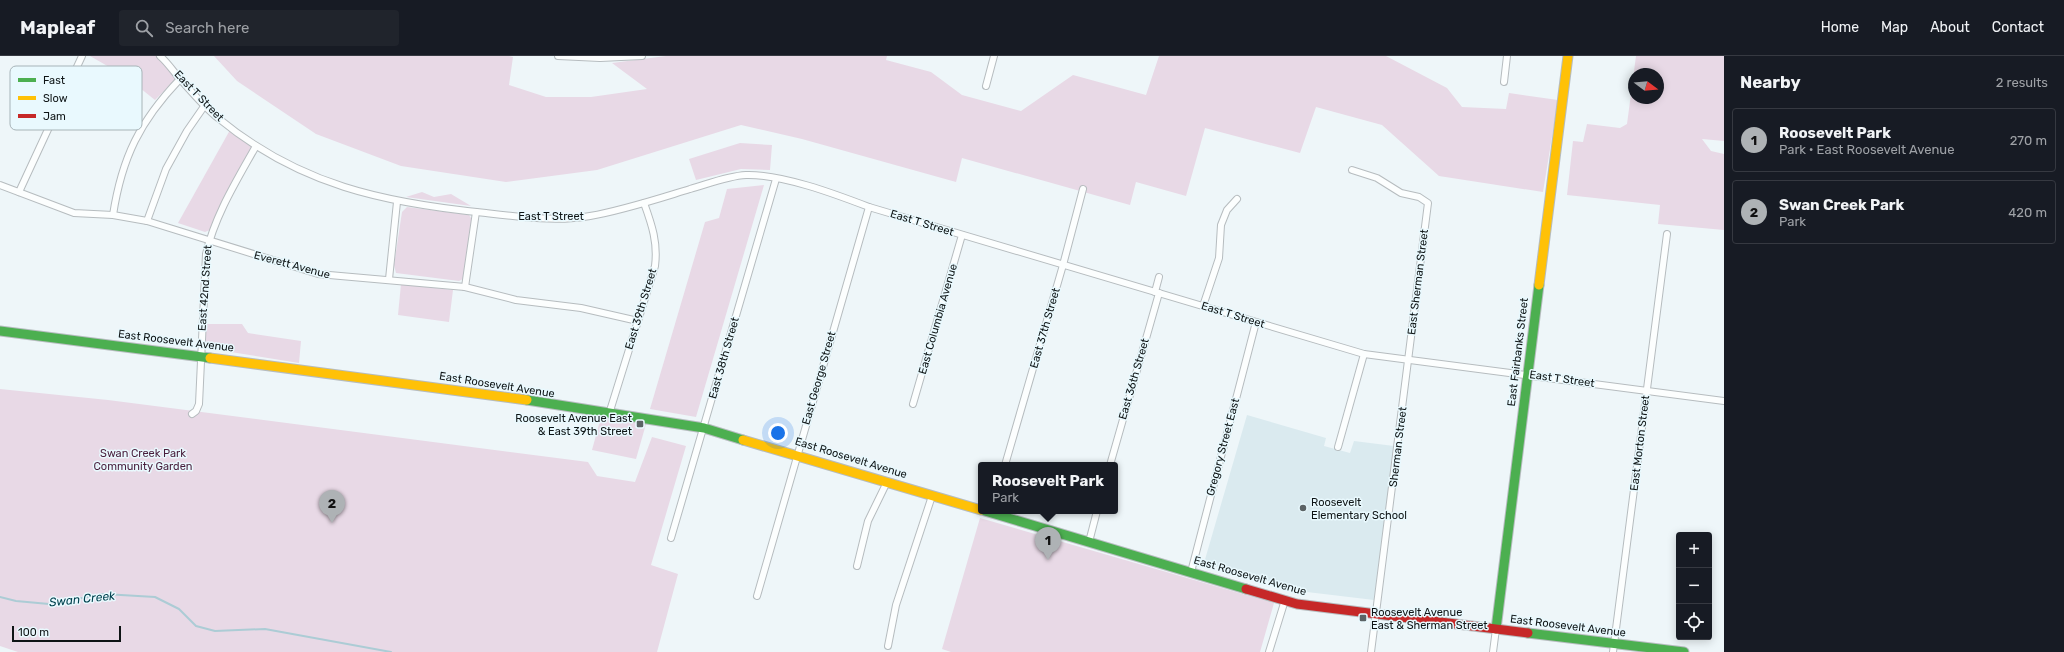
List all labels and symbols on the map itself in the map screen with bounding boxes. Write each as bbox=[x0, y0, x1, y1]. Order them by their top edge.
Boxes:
legend bbox=[10, 66, 142, 130]
street label: East T Street bbox=[172, 68, 227, 125]
north arrow bbox=[1628, 68, 1664, 104]
text: Fast bbox=[43, 74, 66, 87]
text: Slow bbox=[43, 92, 68, 105]
text: Jam bbox=[43, 110, 66, 123]
street label: East T Street bbox=[889, 207, 956, 239]
street label: East T Street bbox=[518, 210, 585, 223]
street label: East Sherman Street bbox=[1405, 228, 1431, 336]
street label: East 42nd Street bbox=[196, 244, 215, 332]
street label: Everett Avenue bbox=[253, 249, 331, 281]
street label: East Columbia Avenue bbox=[916, 262, 960, 376]
street label: East 39th Street bbox=[623, 266, 660, 351]
street label: East 37th Street bbox=[1027, 286, 1063, 370]
street label: East Fairbanks Street bbox=[1505, 296, 1531, 407]
street label: East T Street bbox=[1200, 299, 1267, 331]
street label: East 38th Street bbox=[706, 315, 742, 400]
street label: East Roosevelt Avenue bbox=[117, 327, 235, 355]
street label: East George Street bbox=[799, 329, 839, 426]
street label: East 36th Street bbox=[1116, 336, 1152, 421]
street label: East T Street bbox=[1529, 368, 1596, 390]
street label: East Roosevelt Avenue bbox=[438, 369, 556, 401]
street label: East Morton Street bbox=[1628, 394, 1652, 492]
street label: Gregory Street East bbox=[1204, 396, 1242, 497]
street label: Sherman Street bbox=[1387, 405, 1409, 488]
place label: Roosevelt Avenue East & East 39th Street bbox=[515, 412, 633, 438]
marker: Roosevelt Avenue East & East 39th Street bbox=[635, 419, 645, 429]
your location bbox=[768, 423, 788, 443]
street label: East Roosevelt Avenue bbox=[793, 435, 909, 481]
park label: Swan Creek Park Community Garden bbox=[94, 447, 192, 473]
pin: 2 bbox=[319, 490, 345, 523]
place label: Roosevelt Elementary School bbox=[1311, 496, 1407, 522]
marker: Roosevelt Elementary School bbox=[1298, 503, 1308, 513]
pin: 1 bbox=[1035, 527, 1061, 560]
street label: East Roosevelt Avenue bbox=[1192, 554, 1308, 598]
water label: Swan Creek bbox=[48, 588, 117, 609]
place label: Roosevelt Avenue East & Sherman Street bbox=[1371, 606, 1488, 632]
street label: East Roosevelt Avenue bbox=[1509, 612, 1627, 640]
marker: Roosevelt Avenue East & Sherman Street bbox=[1358, 613, 1368, 623]
scale bar bbox=[12, 624, 121, 643]

